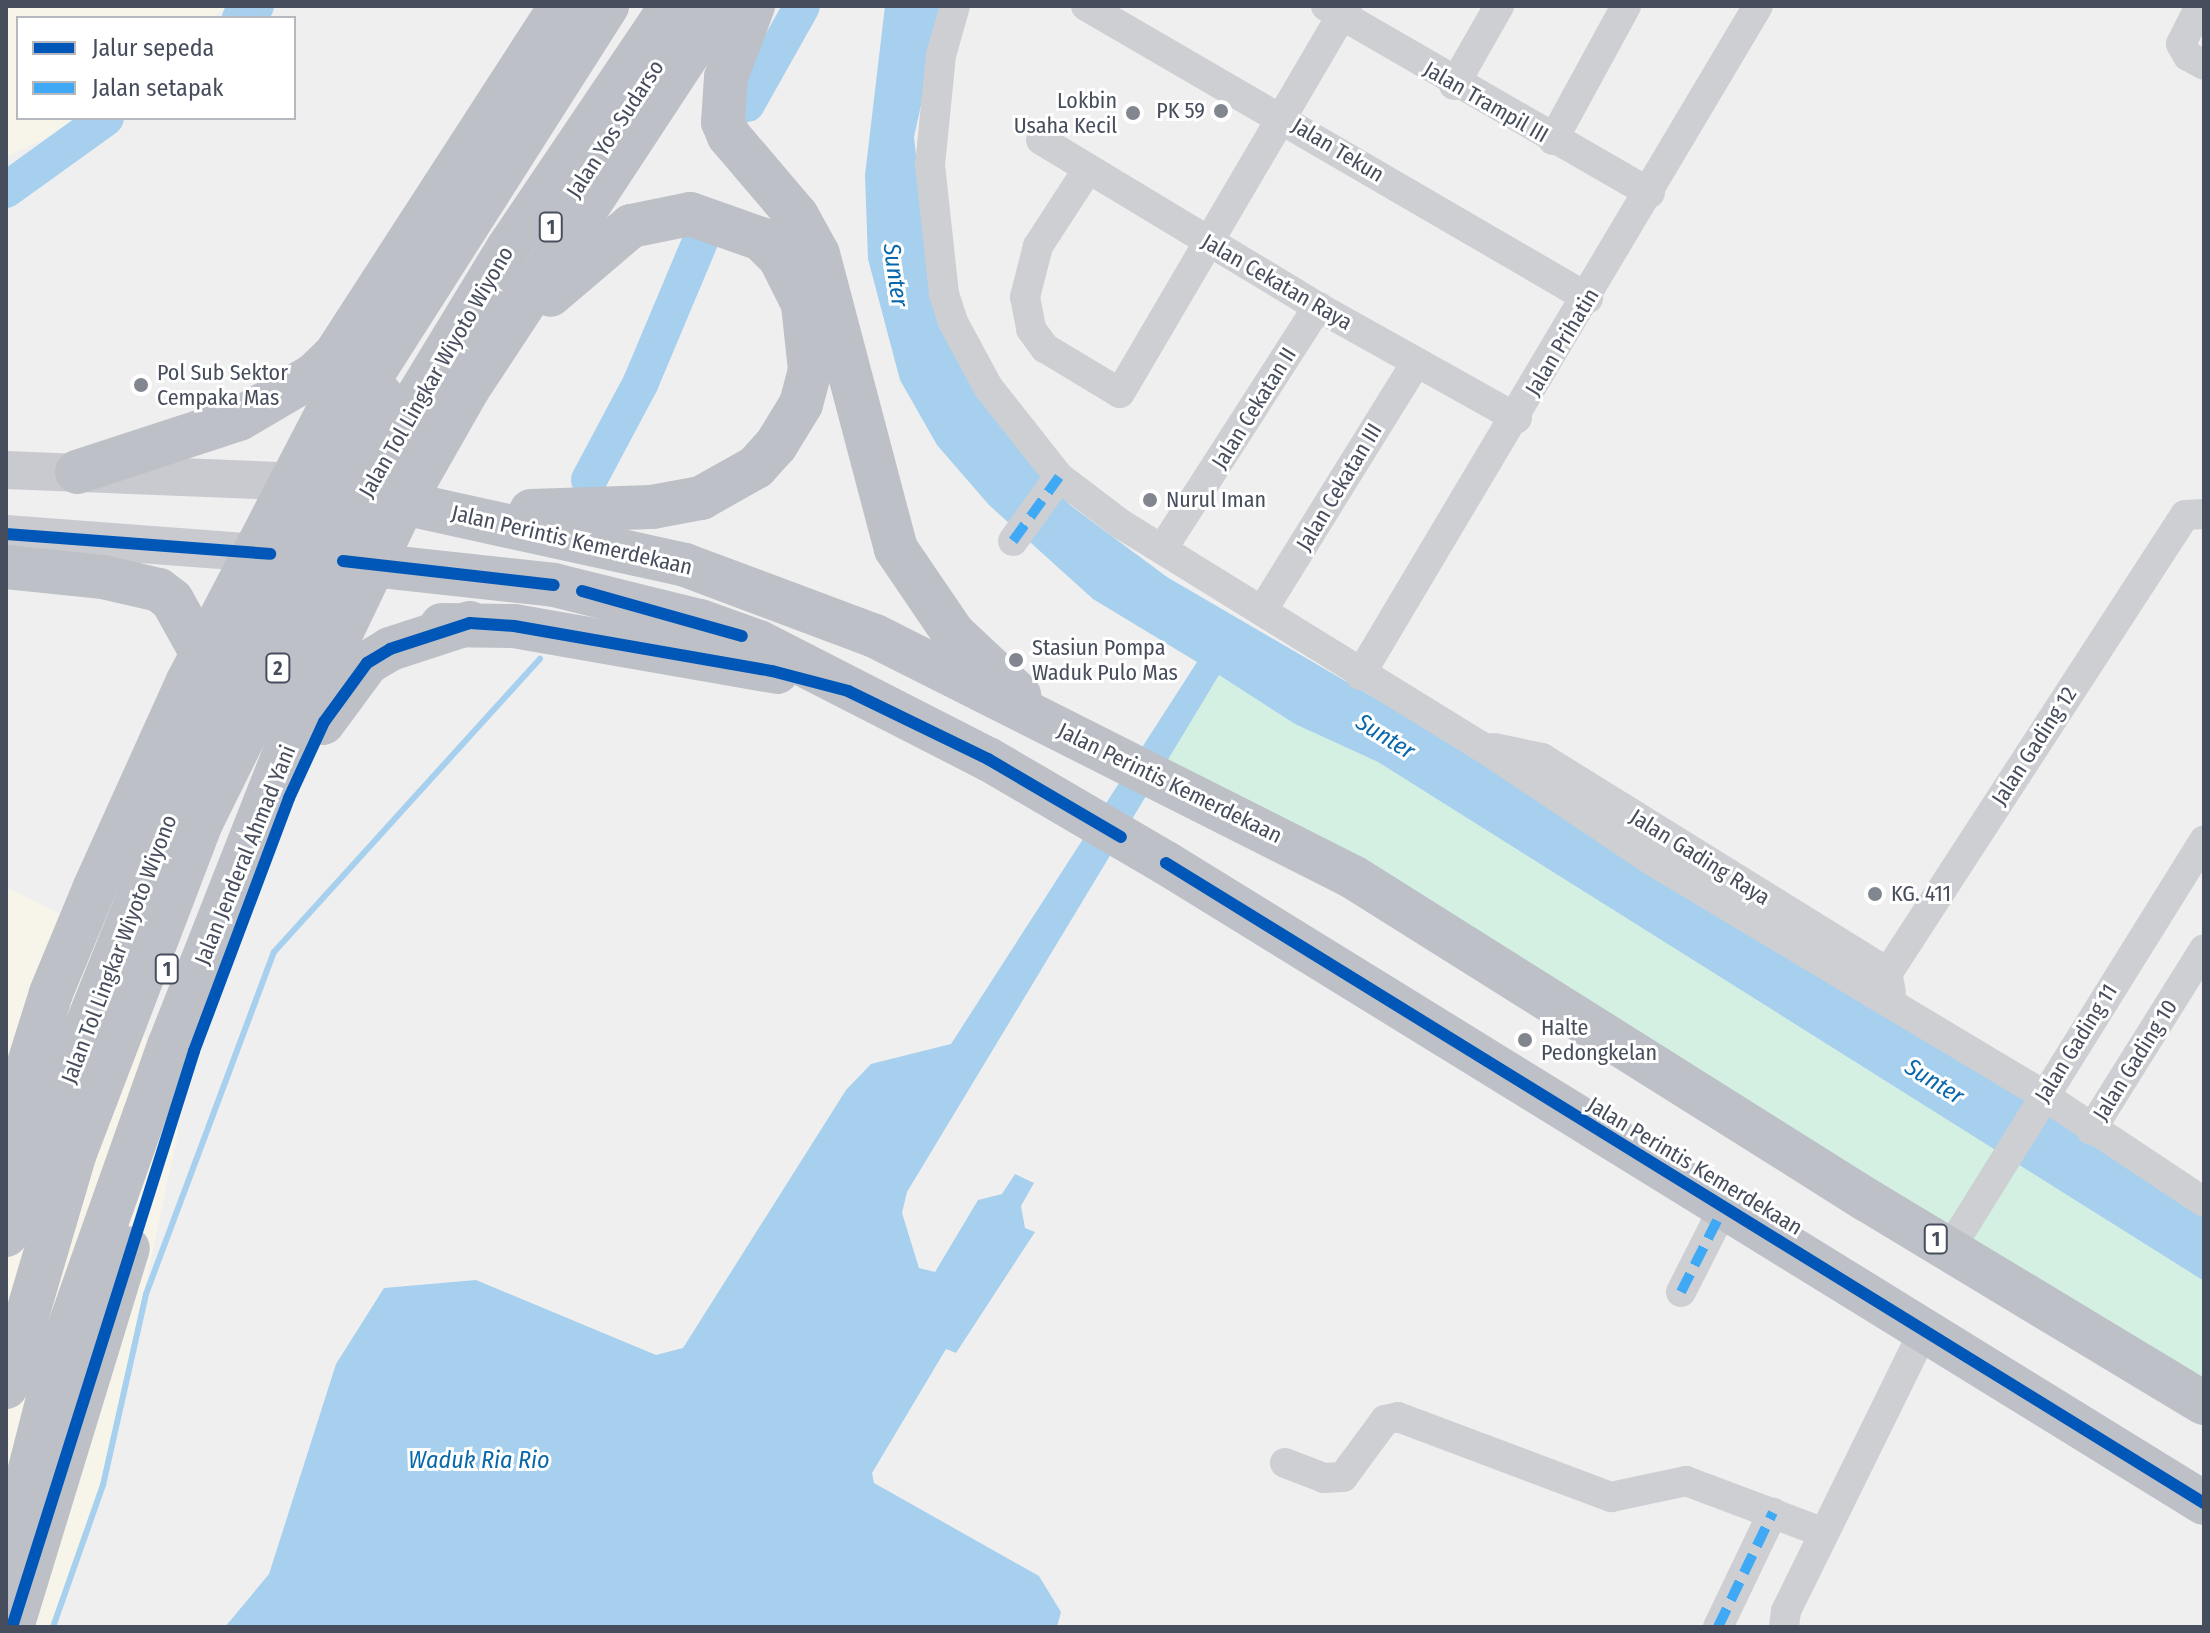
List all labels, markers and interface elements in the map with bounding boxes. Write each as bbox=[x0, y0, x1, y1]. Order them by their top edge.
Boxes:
legend bbox=[16, 16, 296, 120]
text: Jalur sepeda bbox=[92, 34, 214, 62]
street label: Jalan Yos Sudarso bbox=[561, 55, 669, 203]
street label: Jalan Trampil III bbox=[1419, 56, 1553, 148]
text: Jalan setapak bbox=[92, 74, 223, 102]
place label: Lokbin Usaha Kecil bbox=[1014, 87, 1117, 138]
place label: PK 59 bbox=[1156, 98, 1205, 124]
marker: PK 59 bbox=[1212, 102, 1230, 120]
marker: Lokbin Usaha Kecil bbox=[1124, 104, 1142, 122]
street label: Jalan Tekun bbox=[1287, 112, 1389, 188]
road number: 1 bbox=[537, 211, 565, 243]
street label: Jalan Cekatan Raya bbox=[1197, 228, 1357, 336]
water label: Sunter bbox=[876, 241, 914, 309]
street label: Jalan Tol Lingkar Wiyoto Wiyono bbox=[353, 242, 519, 502]
street label: Jalan Prihatin bbox=[1520, 283, 1604, 401]
street label: Jalan Cekatan II bbox=[1206, 342, 1302, 474]
place label: Pol Sub Sektor Cempaka Mas bbox=[157, 359, 288, 410]
marker: Pol Sub Sektor Cempaka Mas bbox=[132, 376, 150, 394]
street label: Jalan Cekatan III bbox=[1291, 418, 1387, 556]
place label: Nurul Iman bbox=[1166, 487, 1266, 513]
marker: Nurul Iman bbox=[1141, 491, 1159, 509]
street label: Jalan Perintis Kemerdekaan bbox=[449, 499, 695, 581]
place label: Stasiun Pompa Waduk Pulo Mas bbox=[1032, 634, 1178, 686]
marker: Stasiun Pompa Waduk Pulo Mas bbox=[1007, 651, 1025, 669]
road number: 2 bbox=[264, 652, 292, 684]
street label: Jalan Gading 12 bbox=[1986, 682, 2082, 810]
water label: Sunter bbox=[1350, 708, 1420, 766]
street label: Jalan Perintis Kemerdekaan bbox=[1054, 717, 1286, 849]
street label: Jalan Jenderal Ahmad Yani bbox=[189, 741, 301, 969]
street label: Jalan Gading Raya bbox=[1625, 803, 1775, 911]
street label: Jalan Tol Lingkar Wiyoto Wiyono bbox=[56, 811, 182, 1087]
place label: KG. 411 bbox=[1891, 881, 1951, 907]
marker: KG. 411 bbox=[1866, 885, 1884, 903]
road number: 1 bbox=[153, 953, 181, 985]
street label: Jalan Gading 11 bbox=[2029, 979, 2123, 1107]
street label: Jalan Gading 10 bbox=[2087, 995, 2183, 1125]
place label: Halte Pedongkelan bbox=[1541, 1014, 1657, 1066]
marker: Halte Pedongkelan bbox=[1516, 1031, 1534, 1049]
water label: Sunter bbox=[1899, 1053, 1969, 1111]
street label: Jalan Perintis Kemerdekaan bbox=[1583, 1091, 1807, 1241]
road number: 1 bbox=[1922, 1223, 1950, 1255]
water label: Waduk Ria Rio bbox=[408, 1447, 550, 1475]

